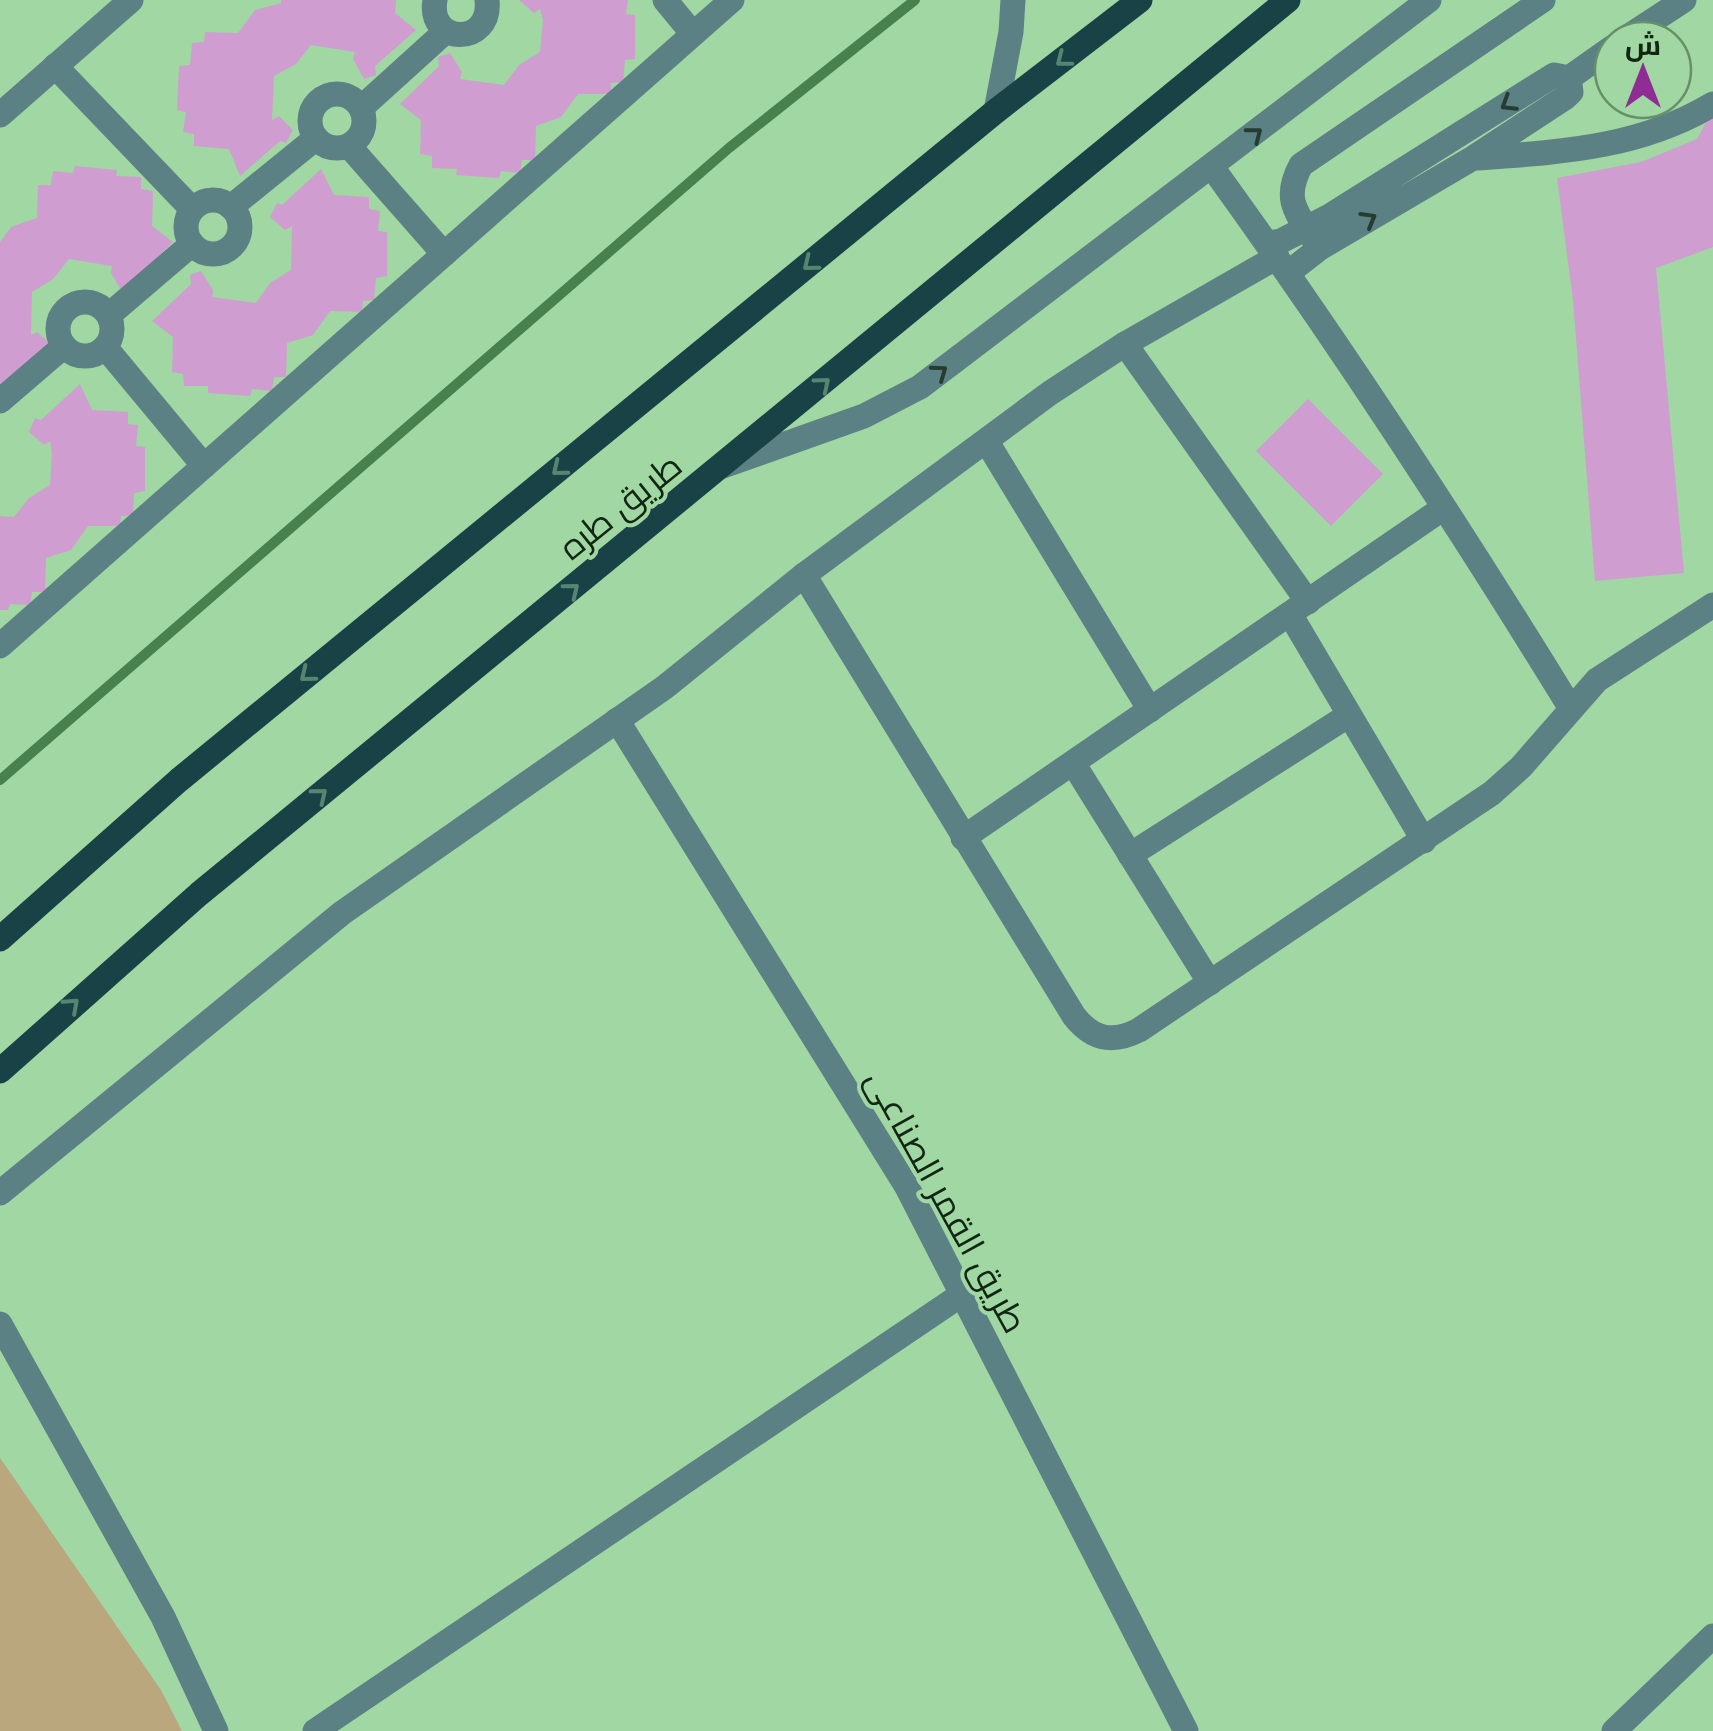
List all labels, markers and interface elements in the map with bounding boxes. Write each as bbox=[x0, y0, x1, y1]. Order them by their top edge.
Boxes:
north arrow bbox=[1593, 20, 1693, 120]
text: ش bbox=[1625, 29, 1661, 62]
one-way arrow bbox=[1056, 48, 1074, 65]
one-way arrow bbox=[1500, 91, 1518, 110]
one-way arrow bbox=[1244, 128, 1262, 146]
one-way arrow bbox=[1358, 212, 1376, 231]
one-way arrow bbox=[804, 252, 822, 270]
one-way arrow bbox=[929, 366, 947, 384]
one-way arrow bbox=[811, 377, 830, 395]
street label: طريق طره bbox=[550, 444, 691, 569]
one-way arrow bbox=[552, 457, 570, 475]
one-way arrow bbox=[560, 584, 578, 602]
one-way arrow bbox=[300, 663, 318, 681]
one-way arrow bbox=[308, 789, 326, 807]
one-way arrow bbox=[60, 998, 79, 1016]
street label: طريق القمر الصناعى bbox=[856, 1062, 1036, 1341]

